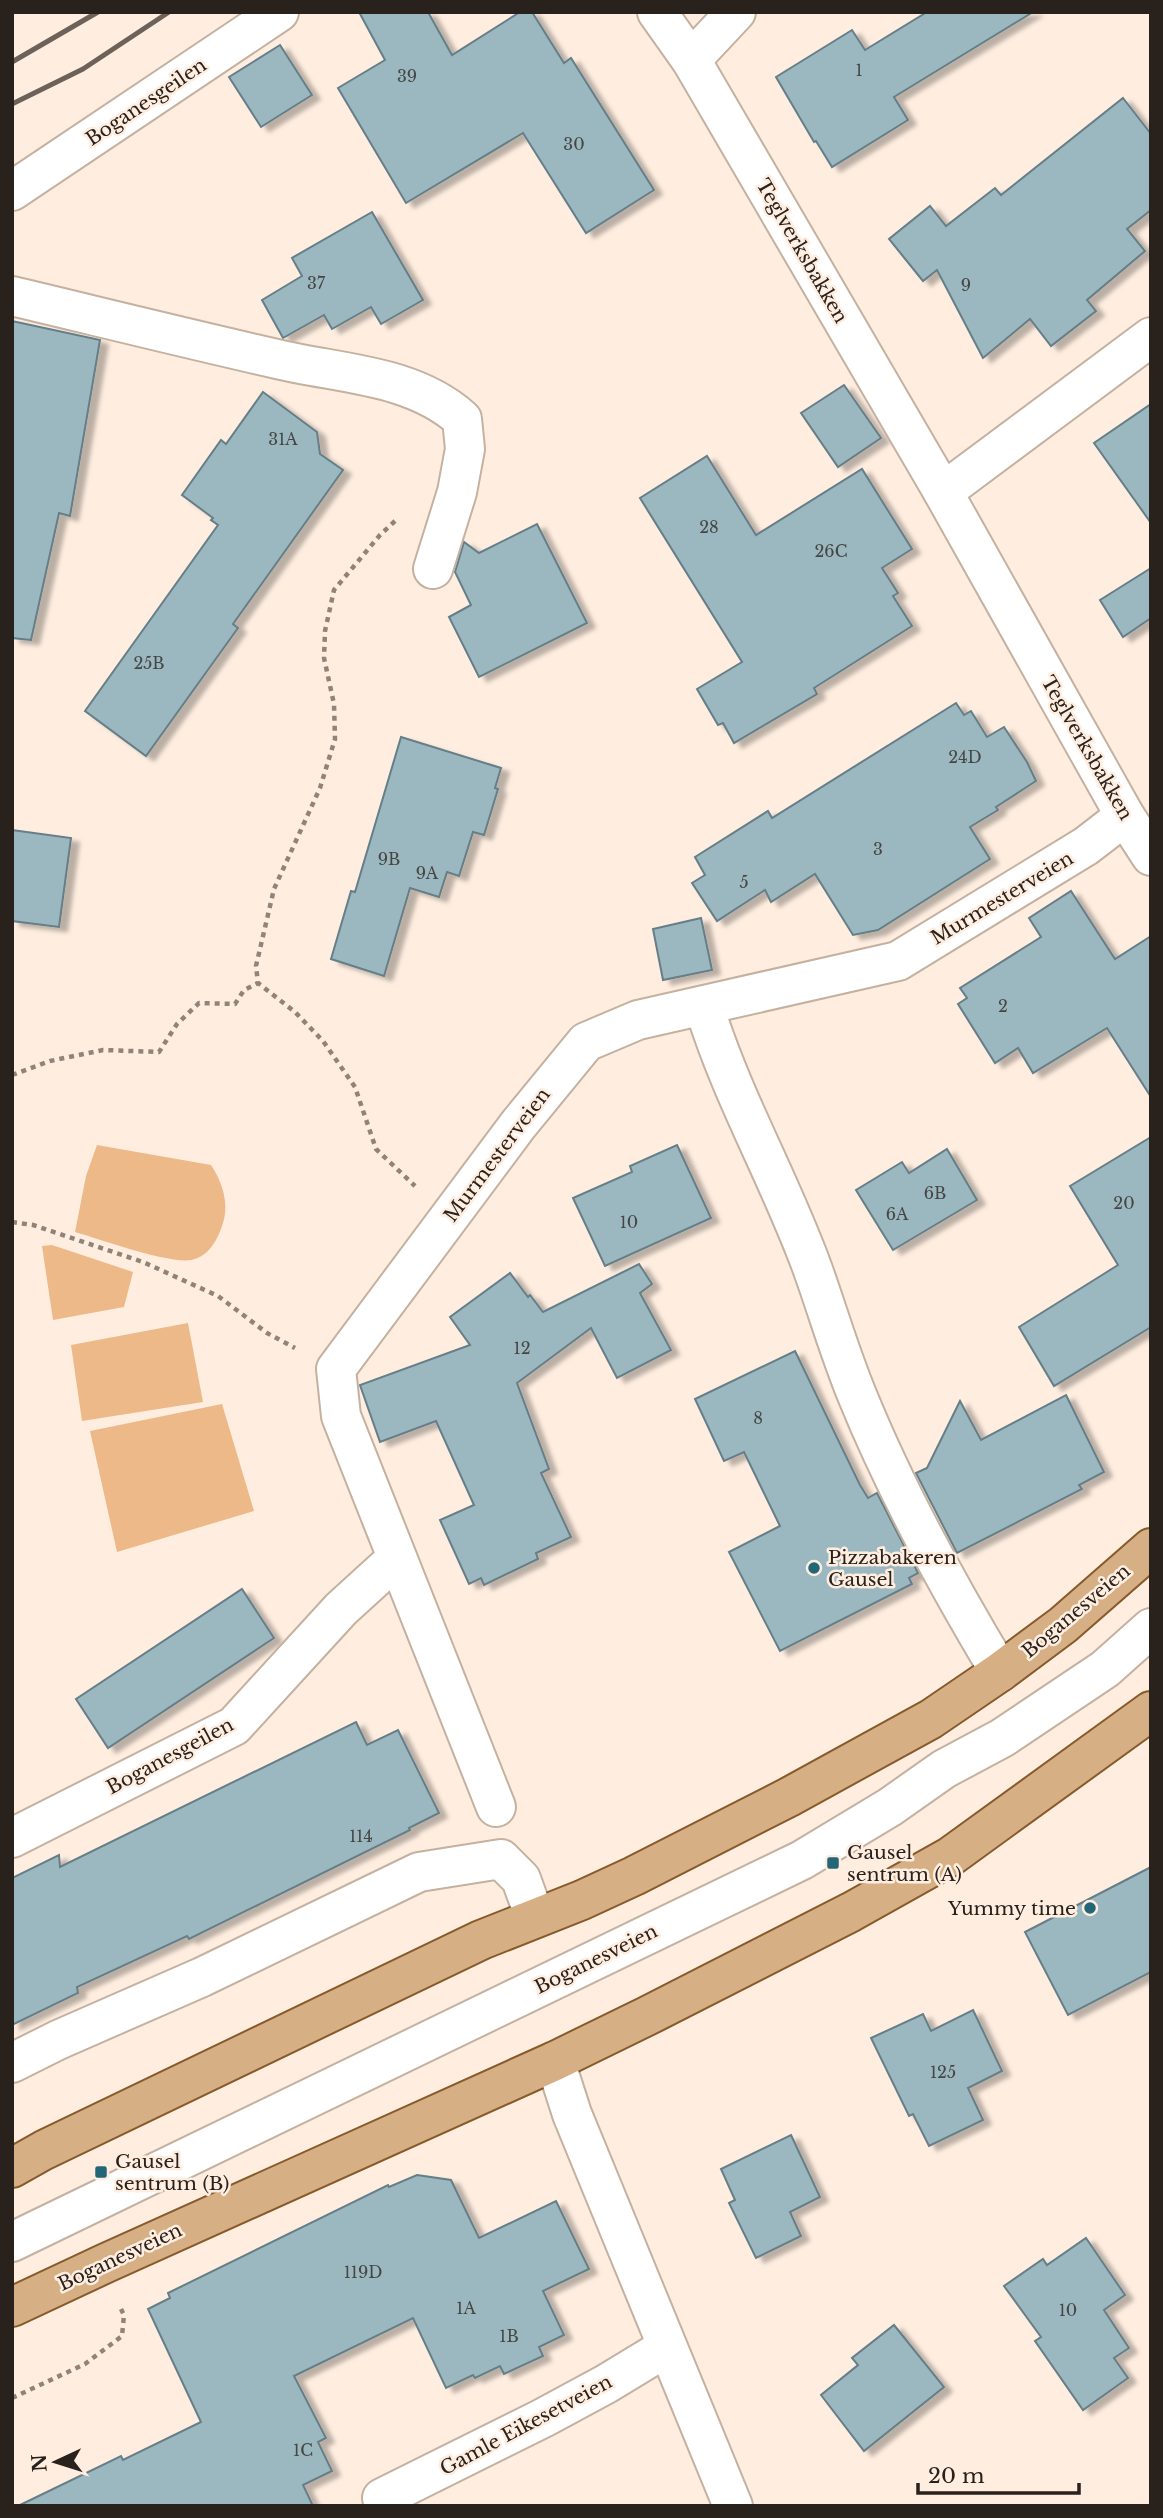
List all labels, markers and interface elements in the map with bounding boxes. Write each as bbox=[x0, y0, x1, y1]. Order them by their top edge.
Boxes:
street label: Boganesgeilen bbox=[81, 53, 211, 151]
house number: 1 bbox=[855, 60, 863, 80]
house number: 39 bbox=[397, 66, 417, 86]
house number: 30 bbox=[563, 134, 585, 154]
street label: Teglverksbakken bbox=[751, 175, 853, 327]
house number: 37 bbox=[307, 273, 326, 293]
house number: 9 bbox=[961, 275, 971, 295]
house number: 31A bbox=[268, 429, 298, 449]
house number: 28 bbox=[699, 517, 719, 537]
house number: 26C bbox=[815, 541, 847, 561]
house number: 25B bbox=[133, 653, 165, 673]
street label: Teglverksbakken bbox=[1036, 672, 1138, 824]
house number: 24D bbox=[948, 747, 982, 767]
house number: 3 bbox=[873, 839, 883, 859]
street label: Murmesterveien bbox=[927, 847, 1077, 949]
house number: 9B bbox=[378, 849, 400, 869]
house number: 9A bbox=[416, 863, 439, 883]
house number: 5 bbox=[739, 872, 749, 892]
house number: 2 bbox=[998, 996, 1008, 1016]
street label: Murmesterveien bbox=[439, 1084, 555, 1226]
house number: 6B bbox=[924, 1183, 946, 1203]
house number: 20 bbox=[1113, 1193, 1135, 1213]
house number: 6A bbox=[886, 1204, 909, 1224]
house number: 10 bbox=[620, 1212, 638, 1232]
house number: 12 bbox=[514, 1338, 531, 1358]
house number: 8 bbox=[753, 1408, 763, 1428]
place label: Pizzabakeren Gausel bbox=[828, 1546, 957, 1591]
street label: Boganesveien bbox=[1017, 1559, 1135, 1663]
marker: Pizzabakeren Gausel bbox=[806, 1560, 822, 1576]
street label: Boganesgeilen bbox=[103, 1713, 237, 1799]
house number: 114 bbox=[349, 1826, 373, 1846]
place label: Gausel sentrum (A) bbox=[847, 1841, 962, 1886]
marker: Gausel sentrum (A) bbox=[825, 1855, 841, 1871]
place label: Yummy time bbox=[947, 1897, 1076, 1920]
marker: Yummy time bbox=[1082, 1900, 1098, 1916]
street label: Boganesveien bbox=[531, 1919, 661, 1999]
house number: 125 bbox=[930, 2062, 956, 2082]
place label: Gausel sentrum (B) bbox=[115, 2150, 229, 2195]
marker: Gausel sentrum (B) bbox=[93, 2164, 109, 2180]
street label: Boganesveien bbox=[54, 2218, 186, 2296]
house number: 119D bbox=[344, 2262, 382, 2282]
house number: 1A bbox=[456, 2298, 476, 2318]
house number: 10 bbox=[1059, 2300, 1077, 2320]
house number: 1B bbox=[499, 2326, 519, 2346]
street label: Gamle Eikesetveien bbox=[436, 2370, 616, 2480]
north arrow bbox=[21, 2427, 91, 2497]
house number: 1C bbox=[293, 2440, 313, 2460]
scale bar bbox=[918, 2452, 1079, 2496]
text: N bbox=[27, 2453, 52, 2473]
text: 20 m bbox=[928, 2463, 985, 2489]

